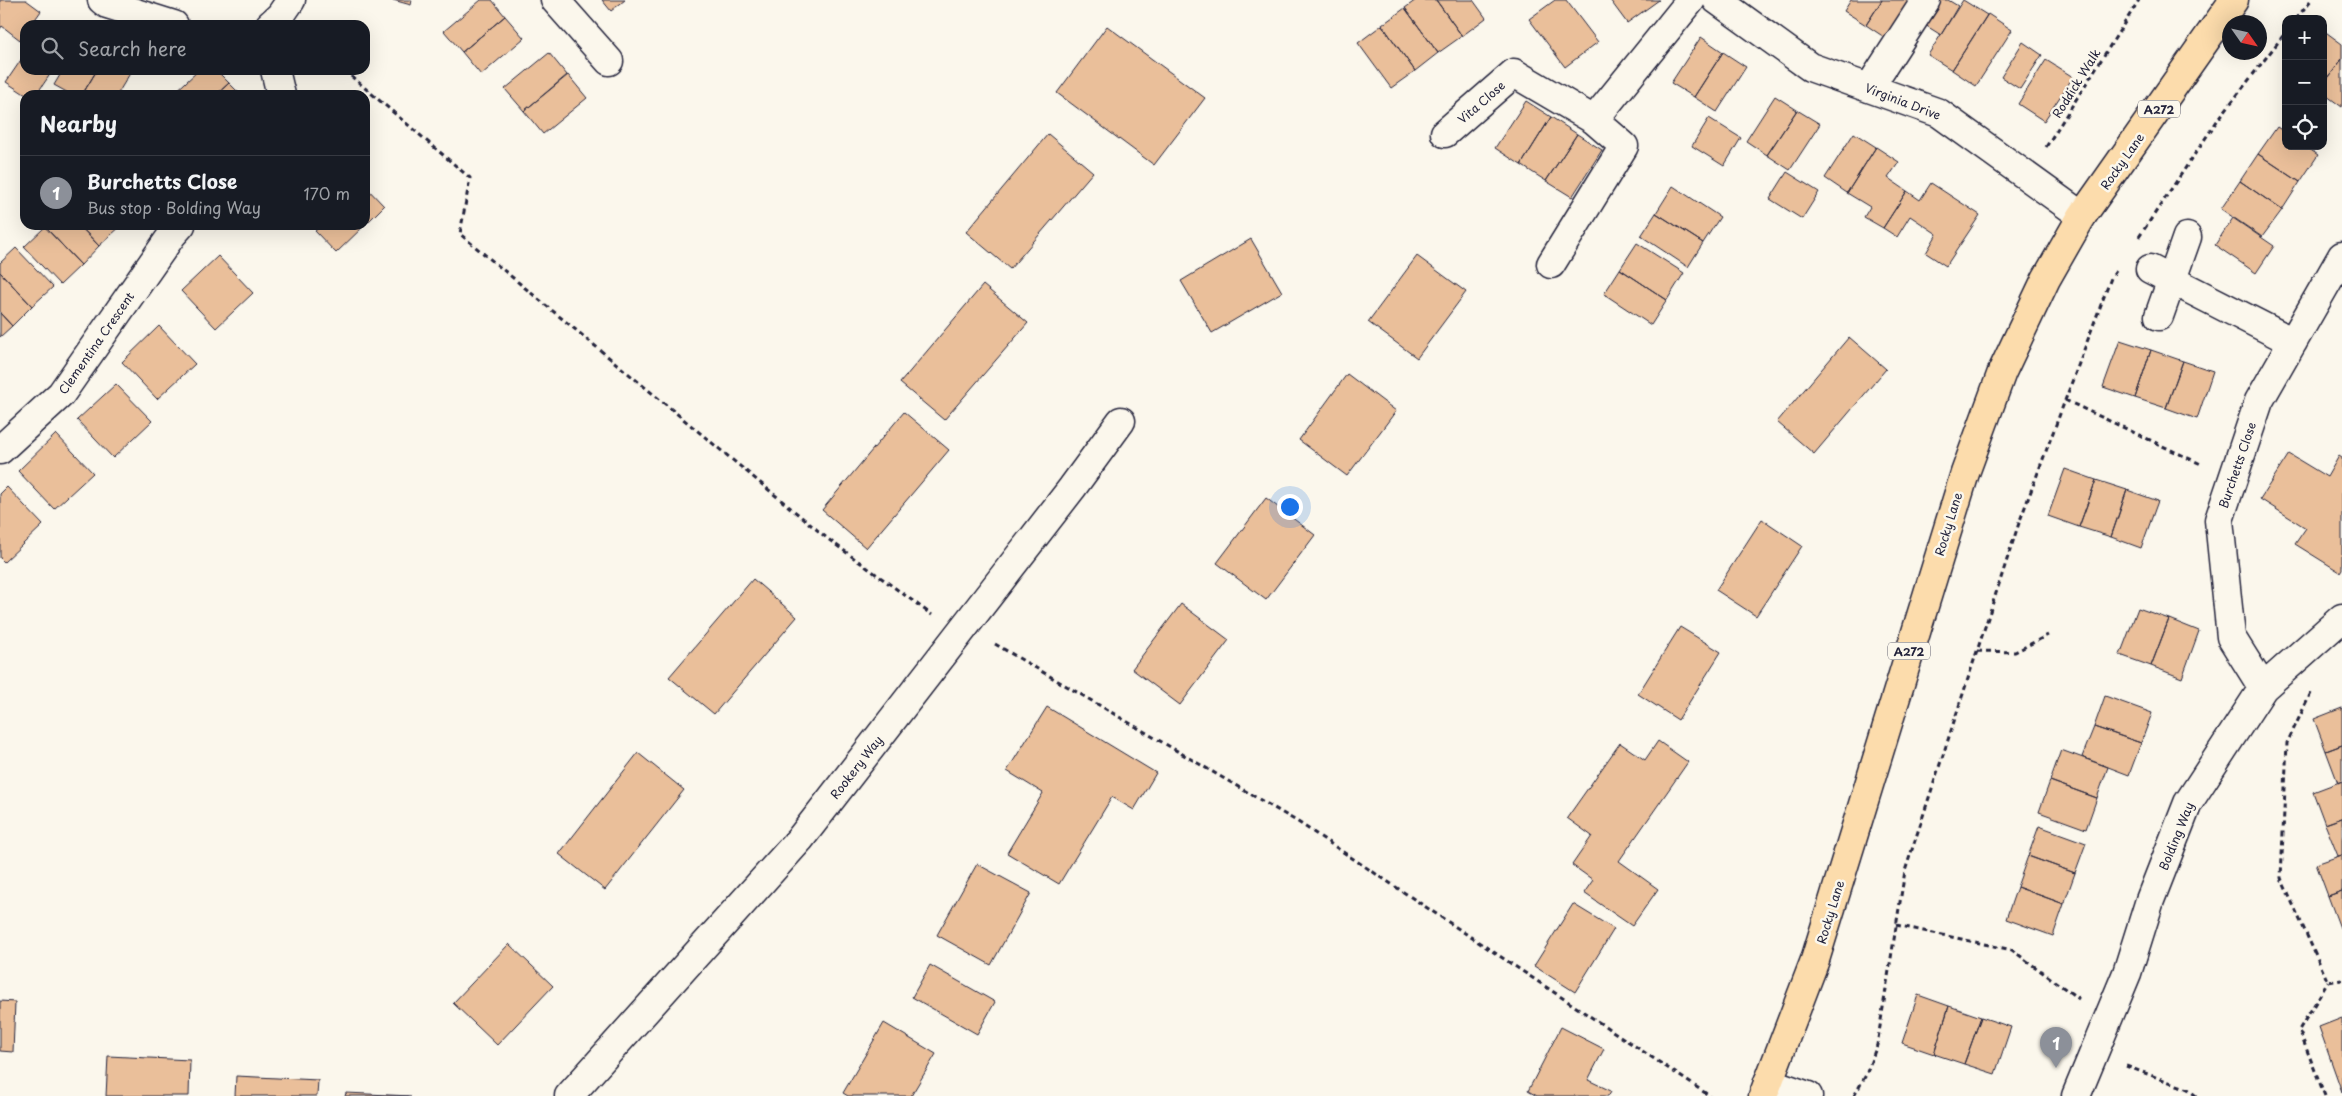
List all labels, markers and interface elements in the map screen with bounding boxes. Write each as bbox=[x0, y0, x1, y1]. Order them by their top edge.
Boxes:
north arrow bbox=[2222, 15, 2267, 60]
map controls bbox=[2282, 15, 2327, 150]
button: + bbox=[2282, 15, 2327, 60]
search box bbox=[20, 20, 370, 75]
icon: search bbox=[38, 34, 66, 62]
text: Search here bbox=[78, 34, 187, 62]
street label: Roddick Walk bbox=[2047, 45, 2105, 121]
button: − bbox=[2282, 60, 2327, 105]
street label: Vita Close bbox=[1453, 76, 1509, 128]
street label: Virginia Drive bbox=[1862, 78, 1944, 124]
road number: A272 bbox=[2138, 100, 2180, 118]
button: locate bbox=[2282, 105, 2327, 150]
text: Nearby bbox=[40, 107, 117, 139]
street label: Rocky Lane bbox=[2096, 129, 2148, 193]
text: Burchetts Close bbox=[87, 167, 237, 195]
text: 1 bbox=[52, 181, 60, 205]
text: 170 m bbox=[304, 181, 350, 205]
text: Bus stop · Bolding Way bbox=[87, 195, 261, 219]
street label: Clementina Crescent bbox=[54, 288, 138, 398]
street label: Burchetts Close bbox=[2214, 420, 2260, 510]
street label: Rocky Lane bbox=[1930, 490, 1966, 558]
your location bbox=[1277, 494, 1303, 520]
road number: A272 bbox=[1888, 642, 1930, 659]
street label: Rookery Way bbox=[825, 731, 887, 803]
street label: Bolding Way bbox=[2154, 799, 2198, 873]
street label: Rocky Lane bbox=[1812, 878, 1848, 946]
pin: 1 bbox=[2040, 1027, 2072, 1068]

